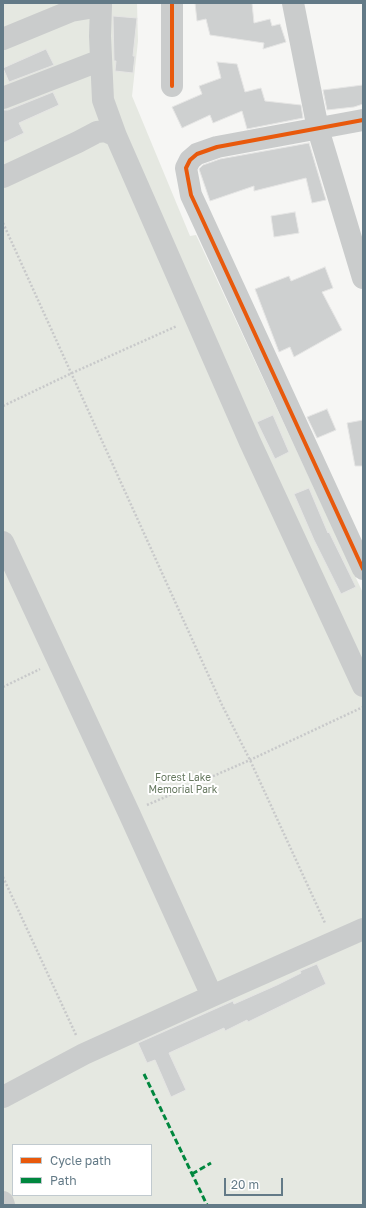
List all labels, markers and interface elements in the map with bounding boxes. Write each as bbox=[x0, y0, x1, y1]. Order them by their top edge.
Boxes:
park label: Forest Lake Memorial Park bbox=[149, 772, 217, 796]
legend bbox=[12, 1144, 152, 1196]
text: Cycle path bbox=[50, 1153, 111, 1168]
scale bar bbox=[226, 1170, 285, 1196]
text: Path bbox=[50, 1173, 77, 1188]
text: 20 m bbox=[231, 1177, 259, 1192]

